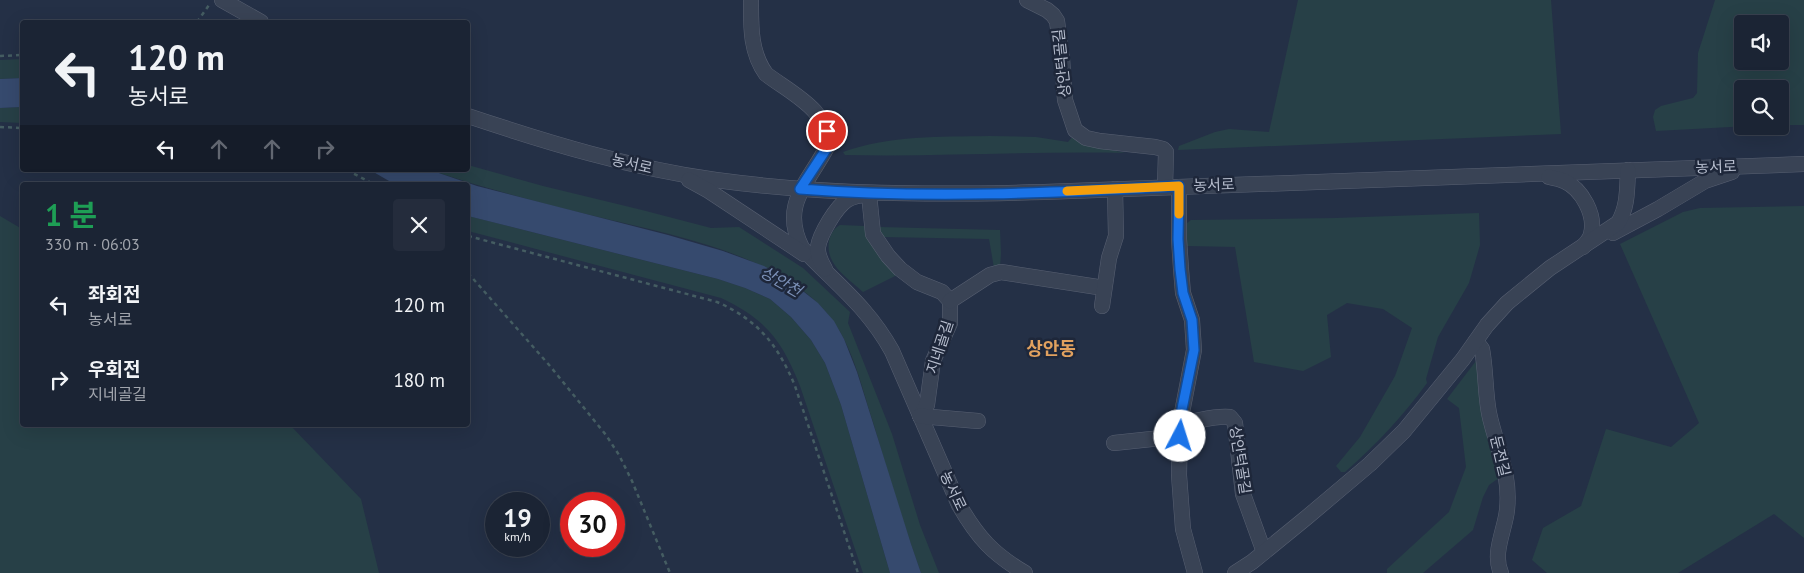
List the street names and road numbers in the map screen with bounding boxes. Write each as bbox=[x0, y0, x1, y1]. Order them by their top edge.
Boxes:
street label: 상안턱골길 bbox=[1048, 28, 1075, 98]
street label: 농서로 bbox=[610, 150, 654, 177]
street label: 농서로 bbox=[1695, 156, 1737, 177]
street label: 농서로 bbox=[1193, 174, 1235, 195]
street label: 지네골길 bbox=[922, 318, 957, 376]
street label: 상안턱골길 bbox=[1226, 424, 1255, 495]
street label: 둔전길 bbox=[1486, 433, 1515, 478]
street label: 농서로 bbox=[936, 468, 971, 514]

